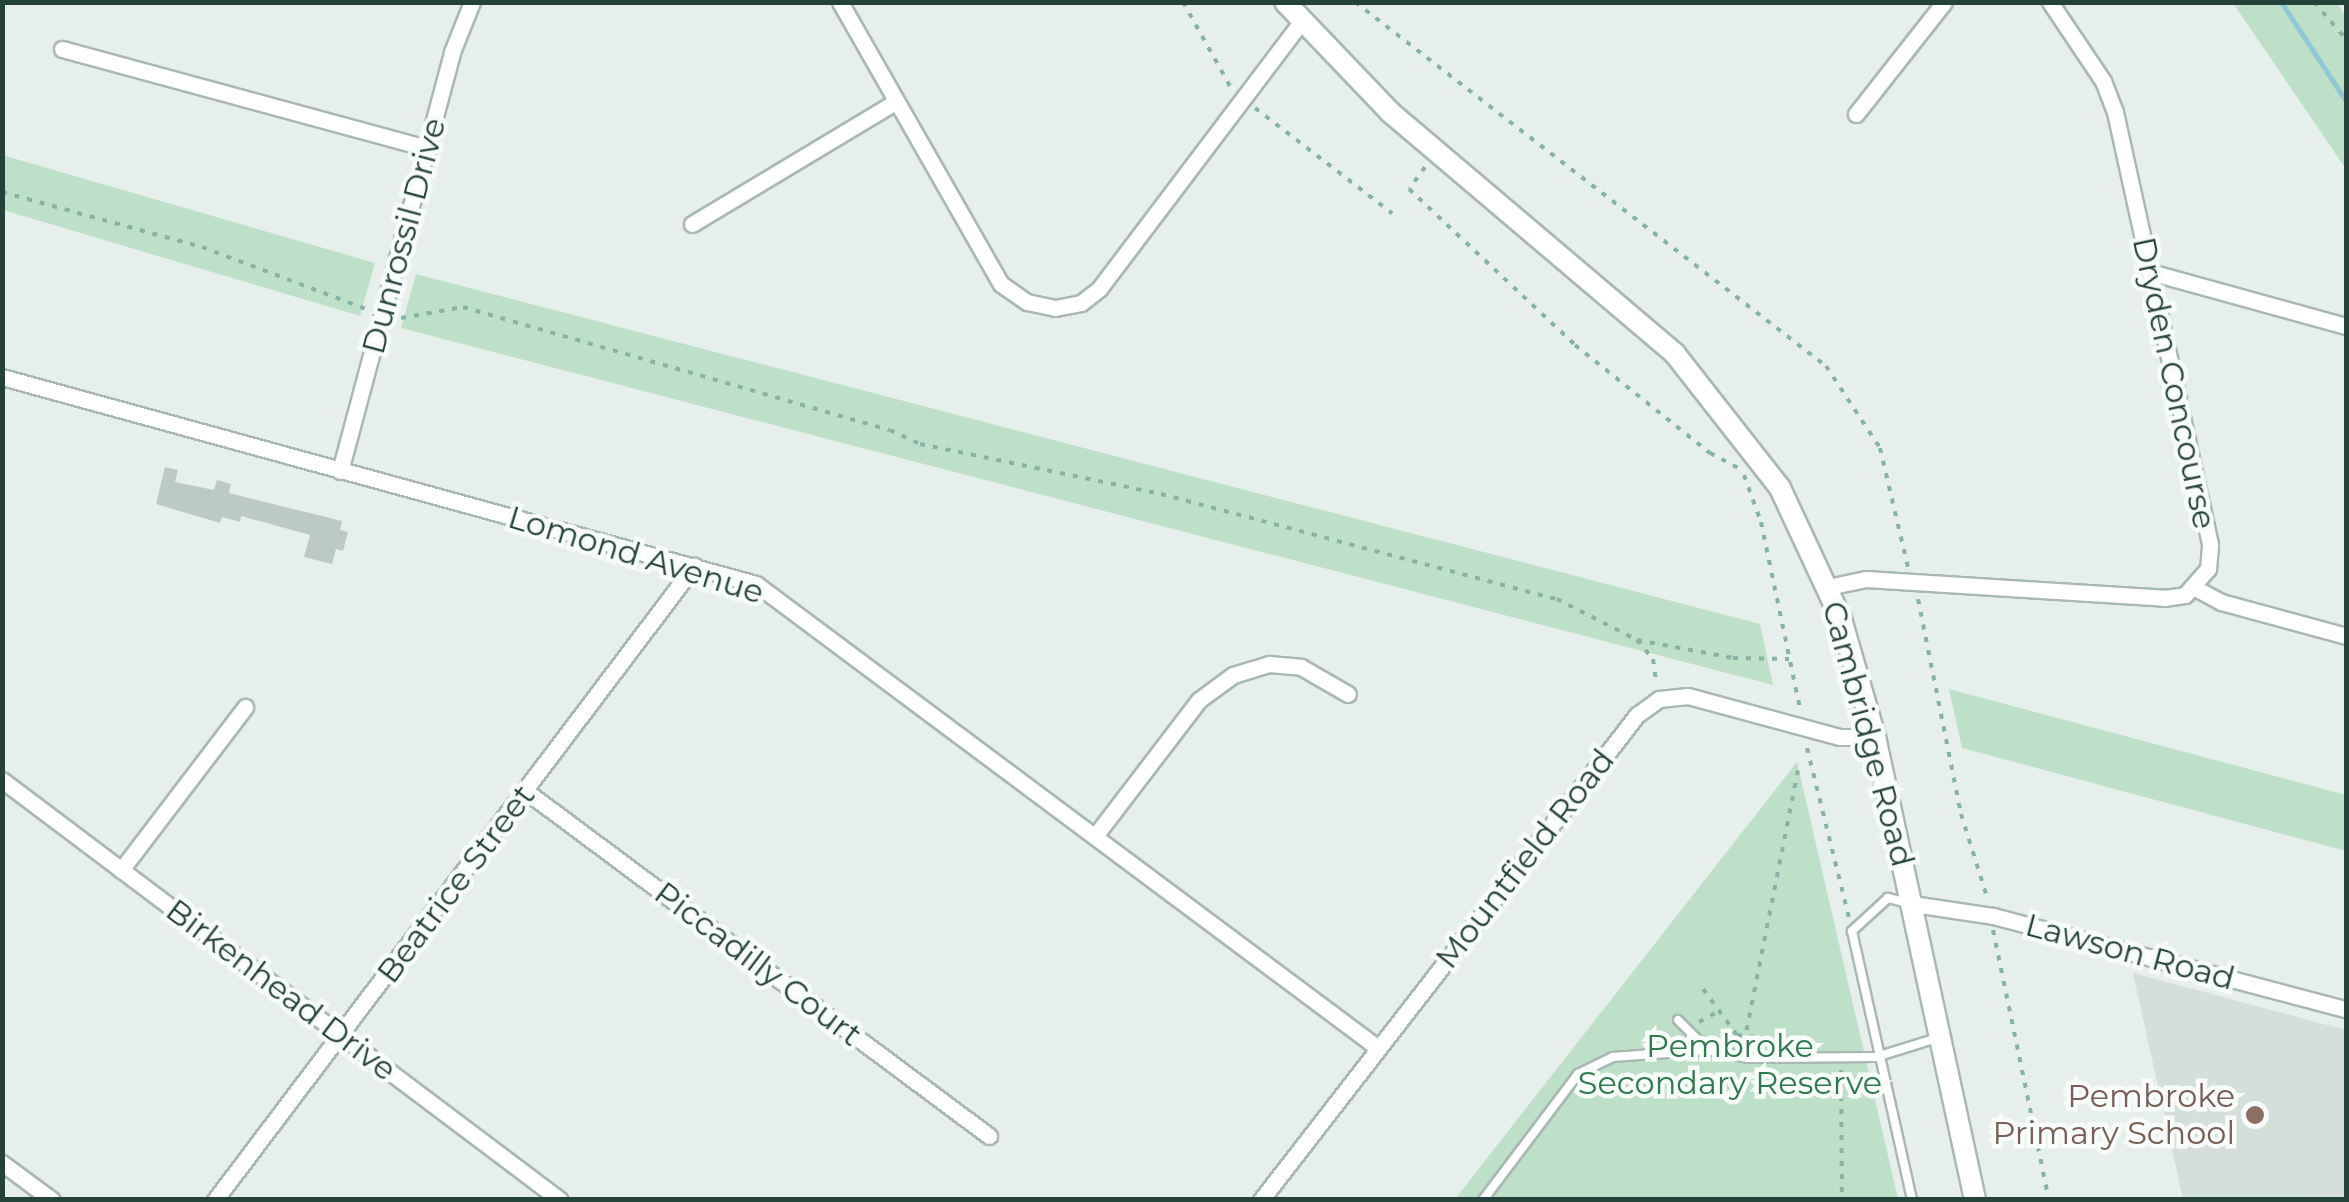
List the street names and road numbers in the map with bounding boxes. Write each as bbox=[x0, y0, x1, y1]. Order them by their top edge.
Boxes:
street label: Dunrossil Drive bbox=[354, 114, 454, 358]
street label: Dryden Concourse bbox=[2124, 233, 2224, 533]
street label: Lomond Avenue bbox=[504, 498, 768, 612]
street label: Cambridge Road bbox=[1814, 597, 1922, 871]
street label: Mountfield Road bbox=[1428, 742, 1622, 976]
street label: Beatrice Street bbox=[369, 777, 543, 991]
street label: Piccadilly Court bbox=[647, 874, 869, 1054]
street label: Birkenhead Drive bbox=[158, 891, 404, 1089]
street label: Lawson Road bbox=[2021, 906, 2239, 998]

